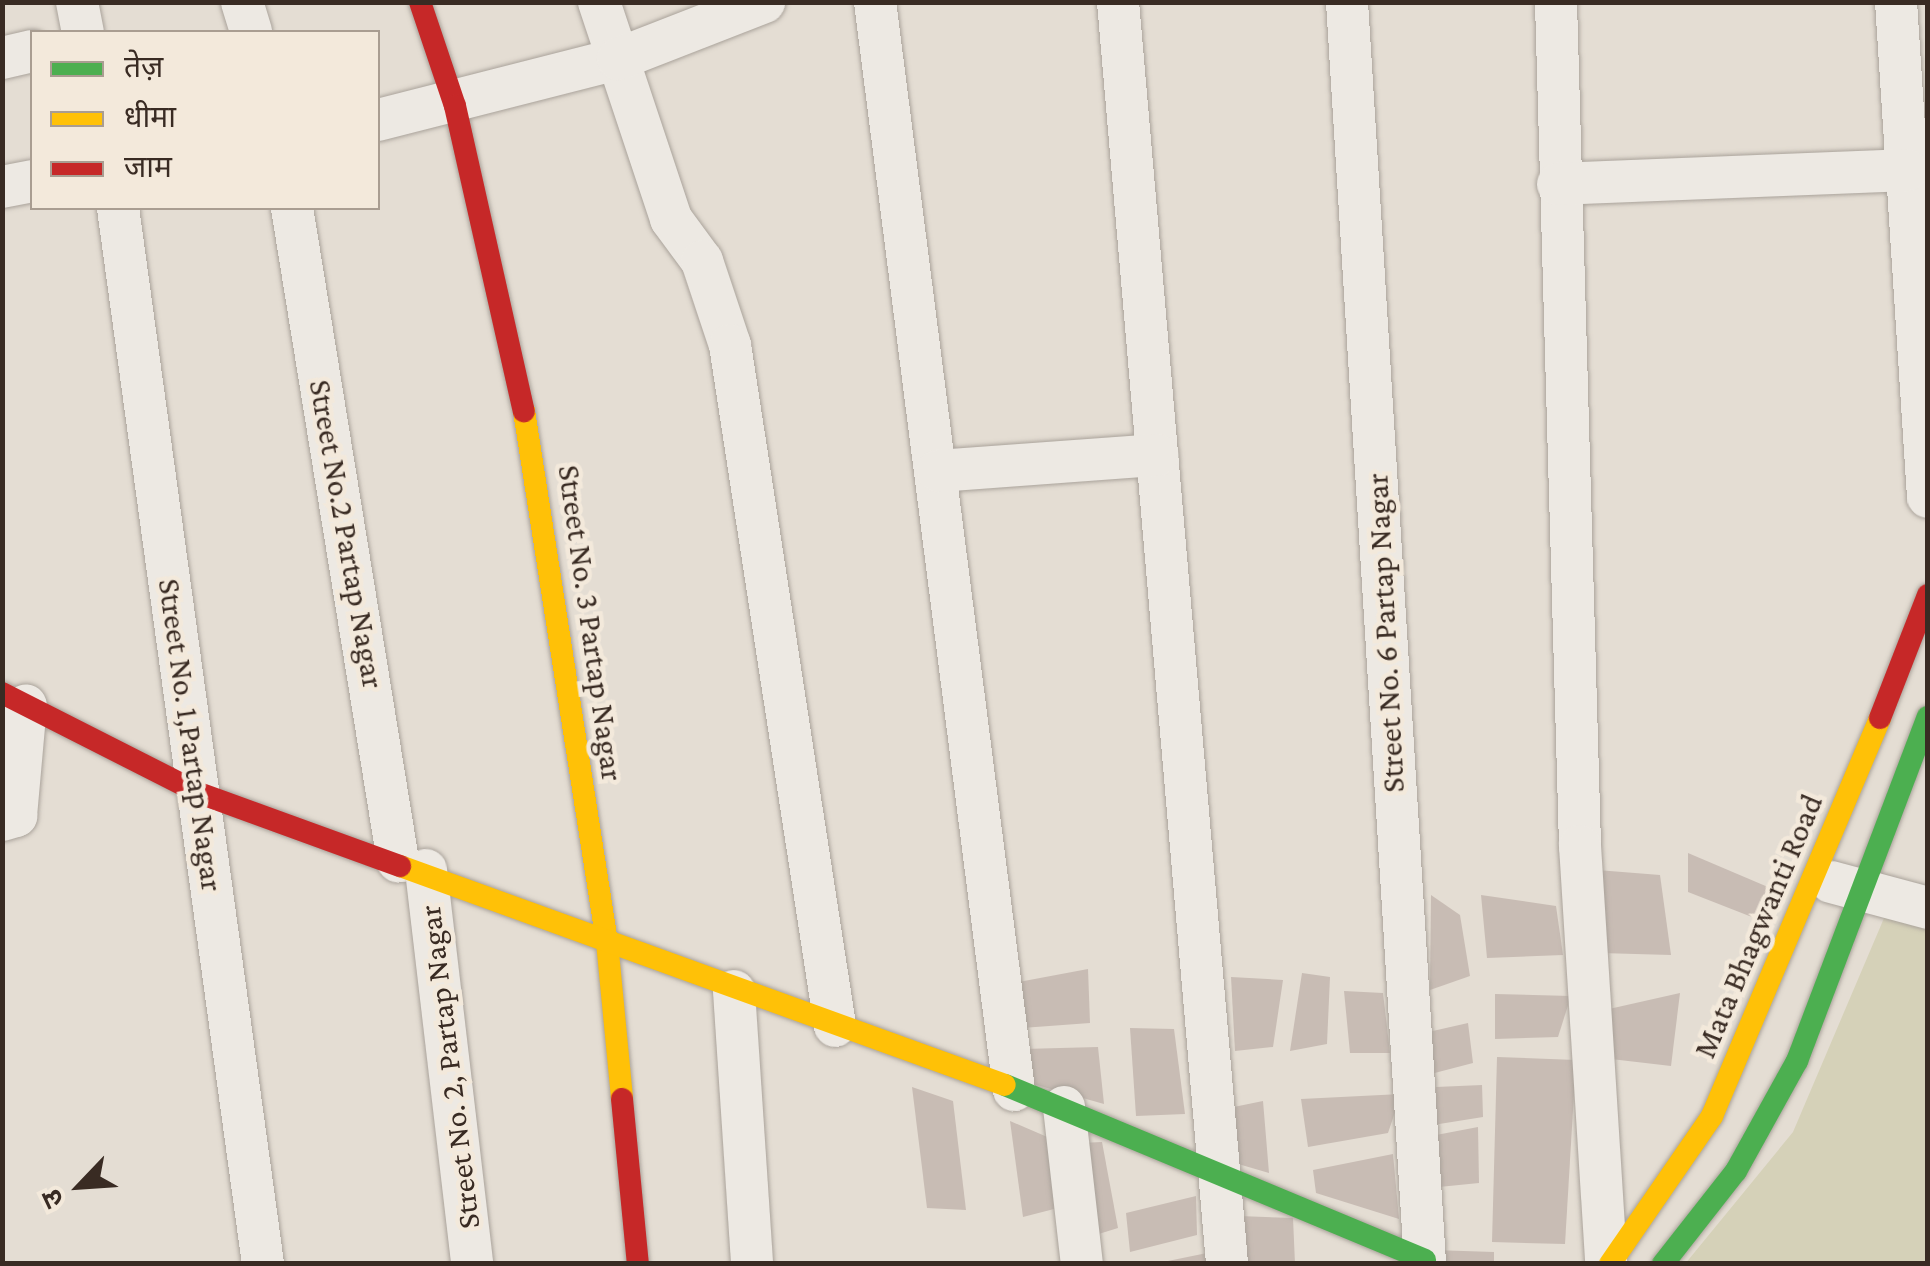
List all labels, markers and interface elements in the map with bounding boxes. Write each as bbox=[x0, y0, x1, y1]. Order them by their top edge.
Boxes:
legend bbox=[30, 30, 380, 210]
text: तेज़ bbox=[124, 50, 163, 83]
text: धीमा bbox=[124, 100, 176, 133]
text: जाम bbox=[124, 150, 172, 183]
street label: Street No.2 Partap Nagar bbox=[301, 377, 393, 691]
street label: Street No. 3 Partap Nagar bbox=[550, 463, 632, 783]
street label: Street No. 6 Partap Nagar bbox=[1357, 472, 1413, 794]
street label: Street No. 1,Partap Nagar bbox=[150, 576, 232, 894]
street label: Mata Bhagwanti Road bbox=[1685, 788, 1831, 1064]
street label: Street No. 2, Partap Nagar bbox=[410, 903, 488, 1231]
north arrow bbox=[30, 1136, 130, 1236]
text: उ bbox=[35, 1185, 70, 1213]

